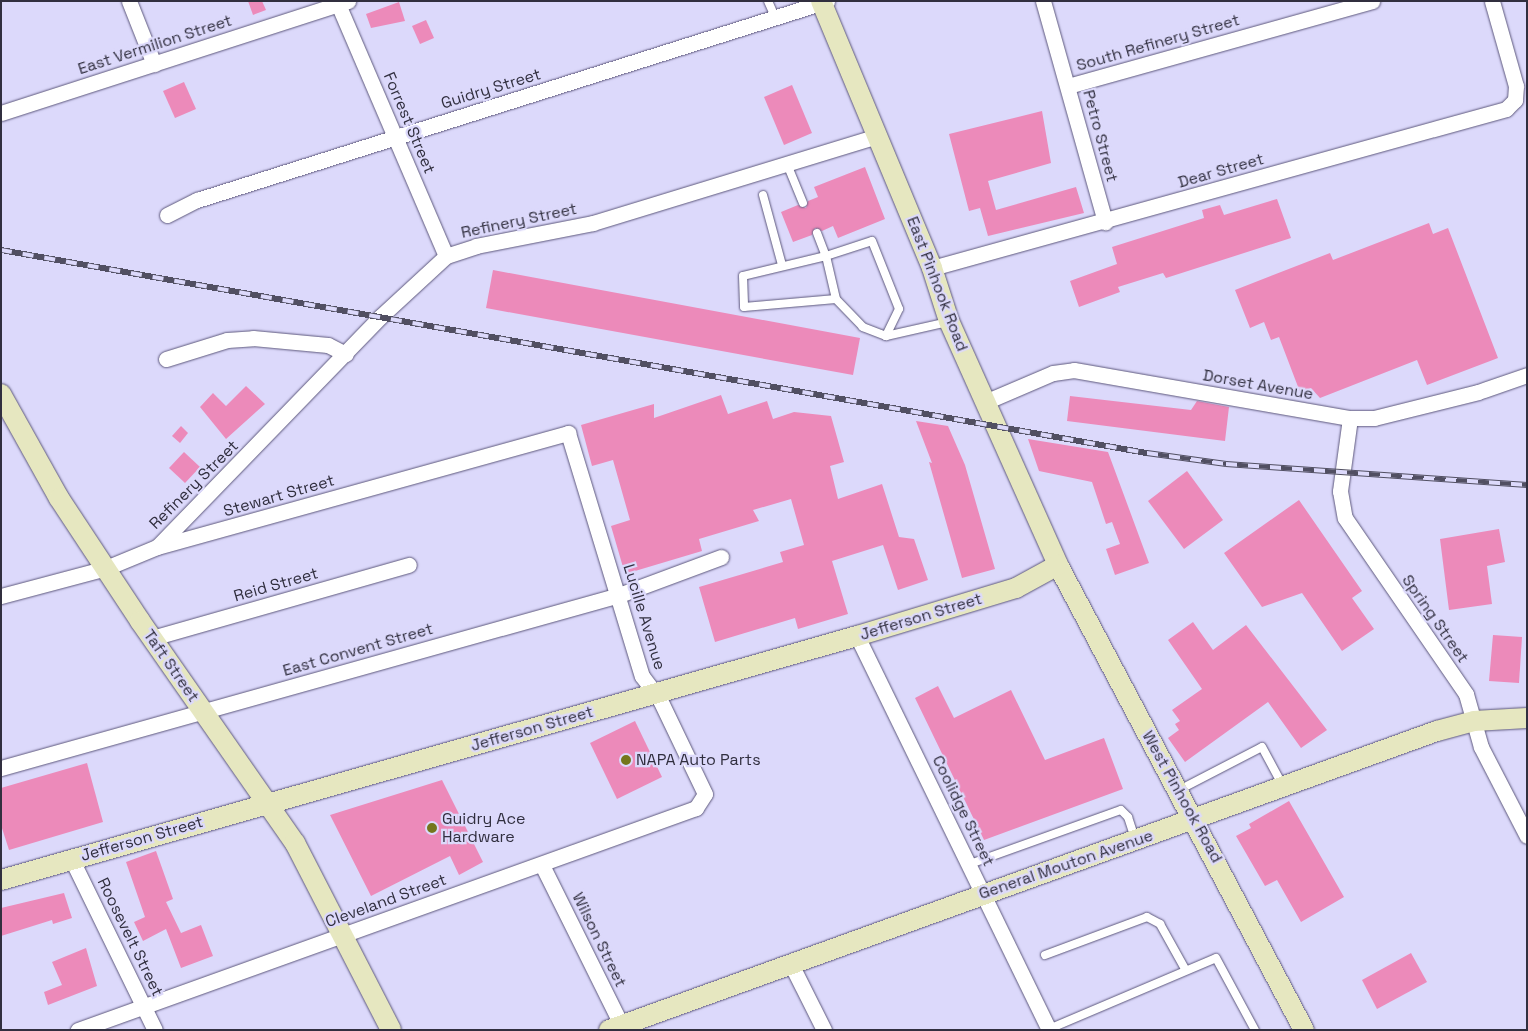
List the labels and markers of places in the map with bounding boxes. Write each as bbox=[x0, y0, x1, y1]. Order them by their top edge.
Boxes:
place label: NAPA Auto Parts bbox=[636, 750, 761, 770]
marker: NAPA Auto Parts bbox=[620, 754, 632, 766]
place label: Guidry Ace Hardware bbox=[442, 809, 526, 847]
marker: Guidry Ace Hardware bbox=[426, 822, 438, 834]

